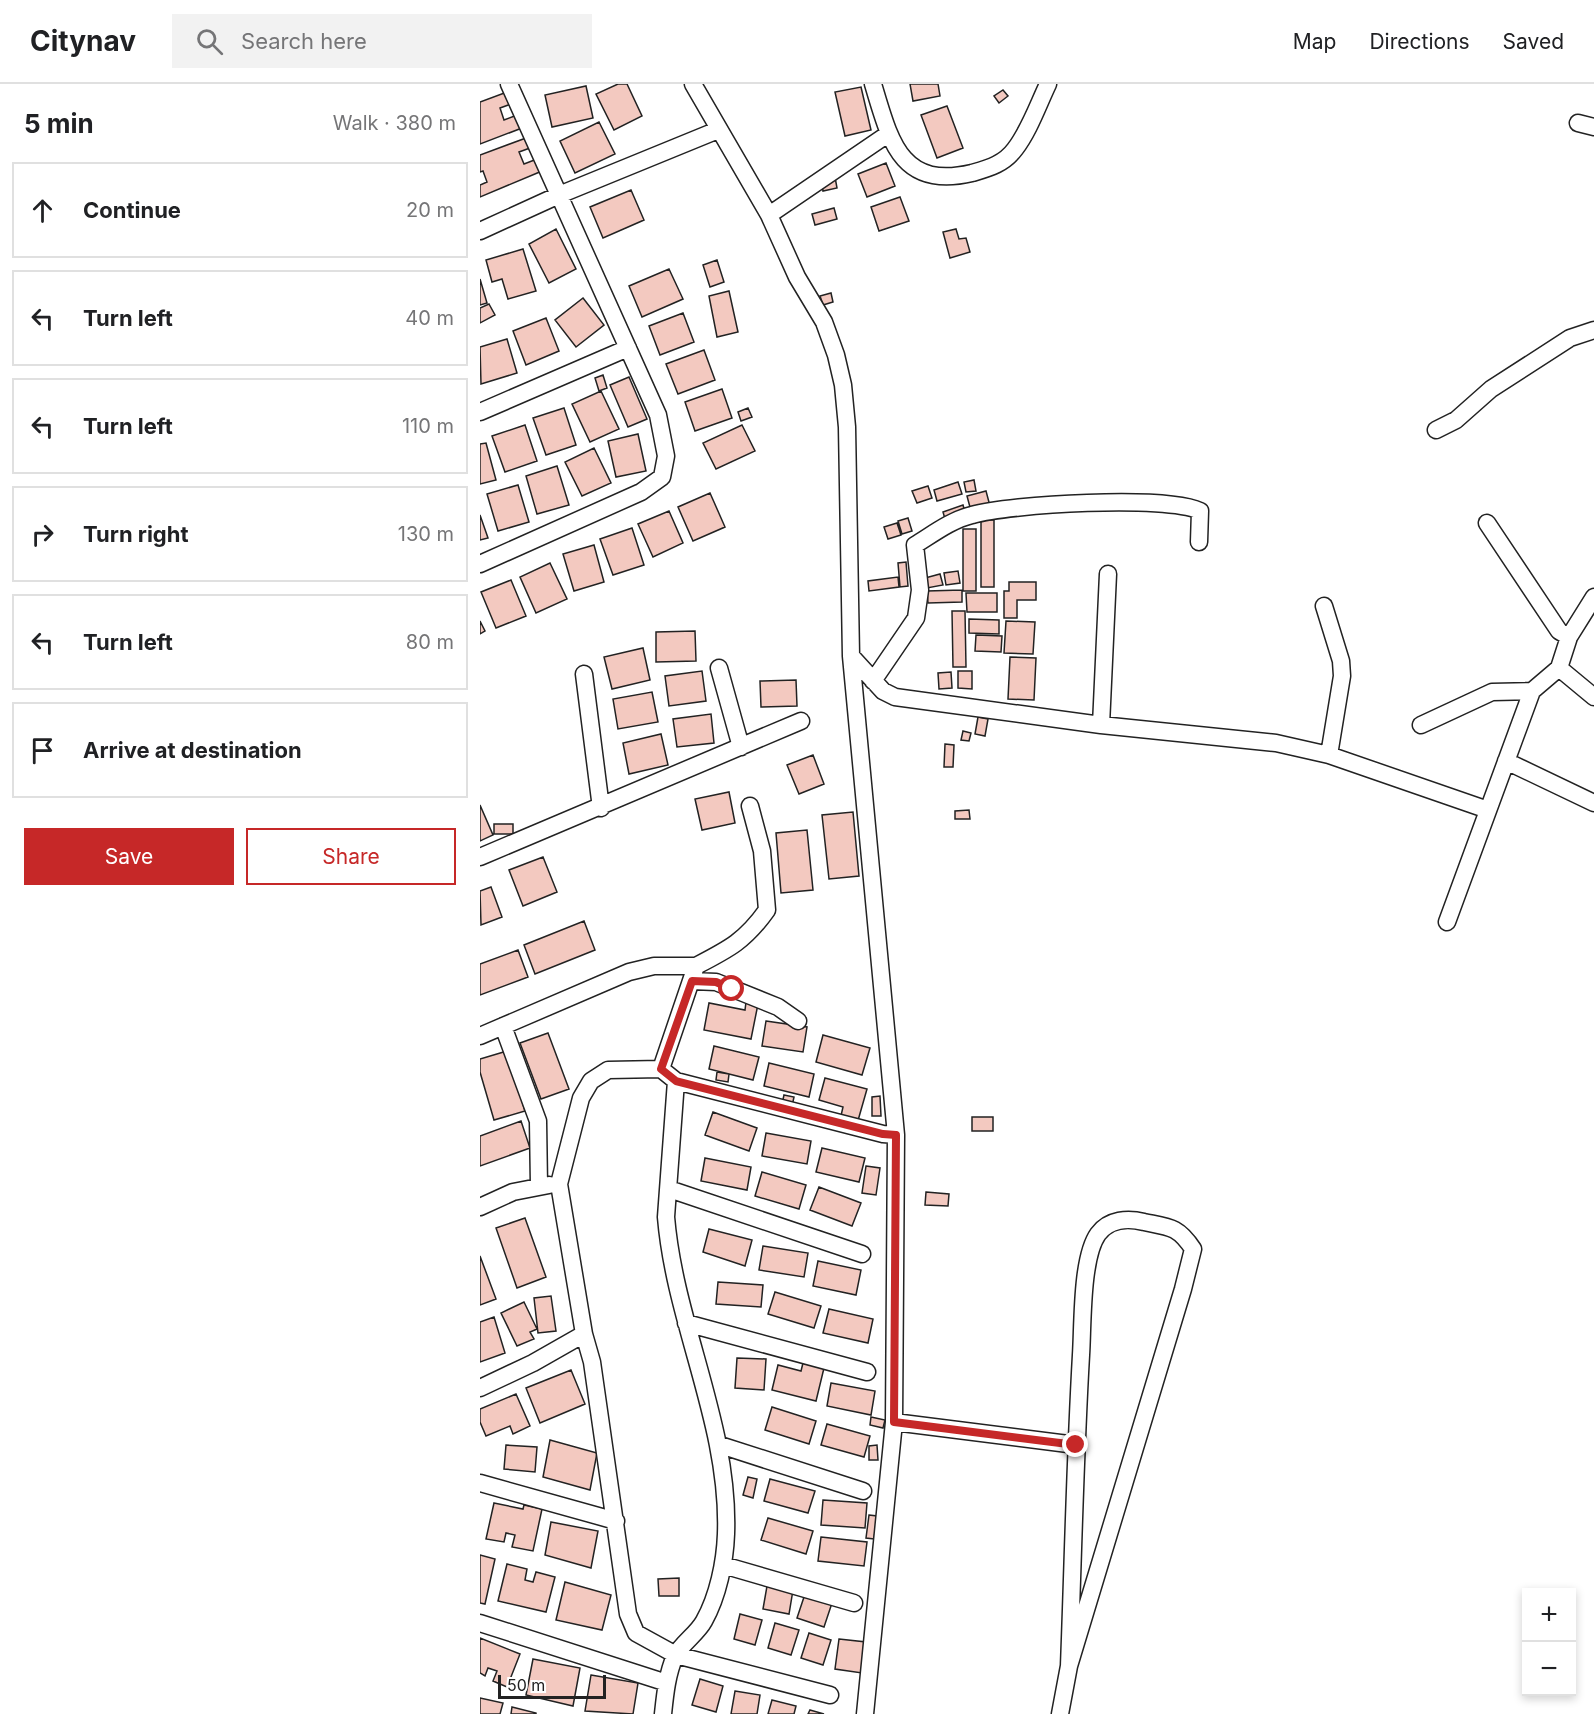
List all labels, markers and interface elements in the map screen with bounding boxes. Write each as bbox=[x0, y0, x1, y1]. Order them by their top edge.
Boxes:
search box bbox=[172, 14, 592, 68]
text: Citynav bbox=[30, 24, 136, 58]
icon: search bbox=[193, 25, 226, 58]
text: Search here bbox=[241, 28, 367, 54]
text: Map bbox=[1293, 29, 1336, 54]
text: Directions bbox=[1369, 29, 1470, 54]
text: Saved bbox=[1503, 29, 1564, 54]
text: 5 min bbox=[24, 108, 94, 139]
text: Walk · 380 m bbox=[333, 111, 456, 135]
icon: ahead bbox=[26, 194, 59, 227]
text: Continue bbox=[83, 197, 181, 223]
text: 20 m bbox=[406, 198, 454, 222]
icon: left bbox=[26, 302, 59, 335]
text: Turn left bbox=[83, 305, 173, 331]
text: 40 m bbox=[405, 306, 454, 330]
icon: left bbox=[26, 410, 59, 443]
text: Turn left bbox=[83, 413, 173, 439]
text: 110 m bbox=[402, 414, 454, 438]
icon: right bbox=[26, 518, 59, 551]
text: Turn right bbox=[83, 521, 189, 547]
text: 130 m bbox=[398, 522, 454, 546]
icon: left bbox=[26, 626, 59, 659]
text: Turn left bbox=[83, 629, 173, 655]
text: 80 m bbox=[406, 630, 454, 654]
icon: arrive bbox=[26, 734, 59, 767]
text: Arrive at destination bbox=[83, 737, 302, 763]
button: Save bbox=[24, 828, 234, 885]
button: Share bbox=[246, 828, 456, 885]
route start bbox=[718, 975, 744, 1001]
route end bbox=[1062, 1431, 1088, 1457]
map controls bbox=[1522, 1588, 1576, 1696]
button: + bbox=[1522, 1588, 1576, 1642]
button: − bbox=[1522, 1642, 1576, 1696]
scale bar bbox=[498, 1672, 606, 1700]
text: 50 m bbox=[507, 1675, 545, 1695]

